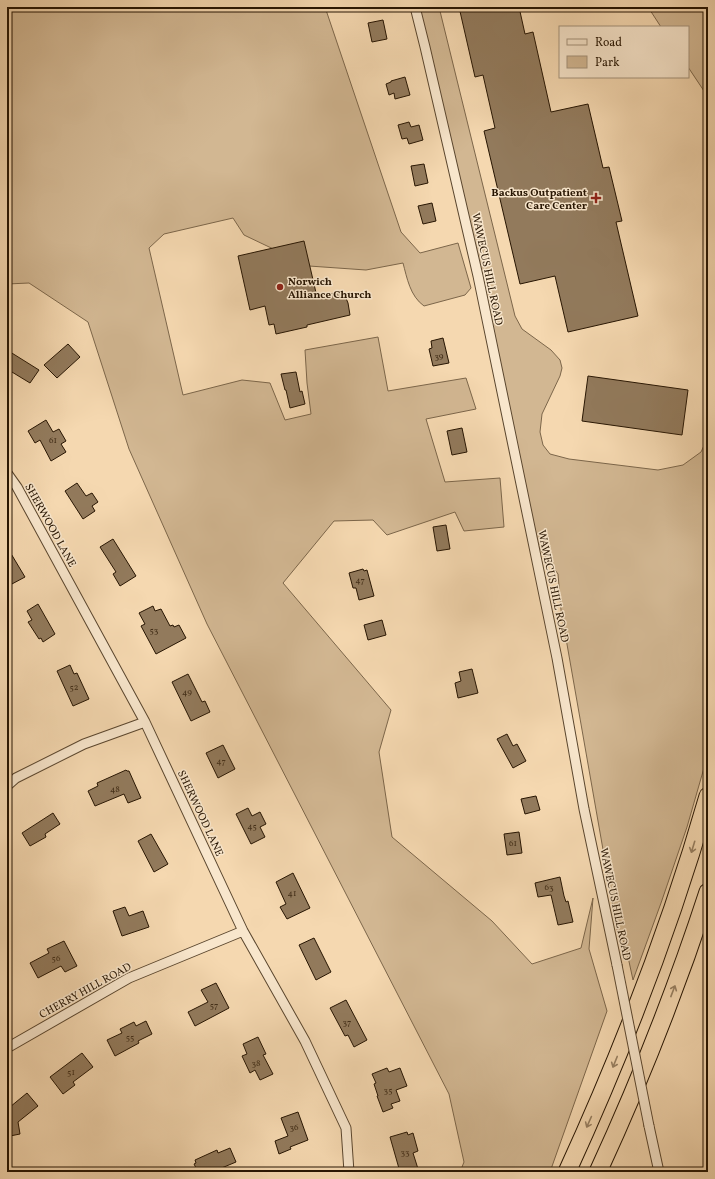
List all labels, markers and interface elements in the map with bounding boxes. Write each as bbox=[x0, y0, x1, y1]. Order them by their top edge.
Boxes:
legend bbox=[559, 26, 689, 78]
text: Road bbox=[595, 35, 622, 51]
text: Park bbox=[595, 55, 620, 71]
place label: Backus Outpatient Care Center bbox=[491, 186, 588, 214]
marker: Backus Outpatient Care Center bbox=[590, 192, 602, 204]
street label: WAWECUS HILL ROAD bbox=[467, 212, 506, 327]
place label: Norwich Alliance Church bbox=[288, 275, 371, 303]
marker: Norwich Alliance Church bbox=[275, 282, 285, 292]
house number: 39 bbox=[434, 350, 444, 363]
house number: 61 bbox=[49, 434, 57, 447]
street label: SHERWOOD LANE bbox=[20, 481, 79, 571]
street label: WAWECUS HILL ROAD bbox=[533, 529, 572, 644]
house number: 47 bbox=[355, 574, 365, 587]
house number: 53 bbox=[150, 624, 159, 637]
house number: 52 bbox=[69, 681, 79, 694]
house number: 49 bbox=[182, 686, 192, 699]
house number: 47 bbox=[216, 755, 226, 768]
street label: SHERWOOD LANE bbox=[173, 768, 226, 860]
house number: 48 bbox=[110, 783, 120, 796]
house number: 45 bbox=[247, 820, 257, 833]
house number: 61 bbox=[509, 837, 517, 850]
one-way arrow bbox=[689, 840, 696, 853]
street label: WAWECUS HILL ROAD bbox=[595, 847, 634, 962]
house number: 63 bbox=[544, 881, 554, 894]
house number: 41 bbox=[288, 887, 296, 900]
house number: 56 bbox=[52, 952, 61, 965]
street label: CHERRY HILL ROAD bbox=[37, 960, 134, 1023]
one-way arrow bbox=[670, 985, 678, 997]
house number: 57 bbox=[210, 999, 218, 1012]
house number: 37 bbox=[343, 1016, 351, 1029]
house number: 55 bbox=[126, 1031, 134, 1044]
one-way arrow bbox=[610, 1056, 618, 1068]
house number: 38 bbox=[251, 1057, 261, 1070]
house number: 51 bbox=[67, 1066, 75, 1079]
house number: 35 bbox=[384, 1084, 392, 1097]
one-way arrow bbox=[585, 1116, 592, 1128]
house number: 36 bbox=[289, 1121, 299, 1134]
house number: 33 bbox=[400, 1146, 410, 1159]

